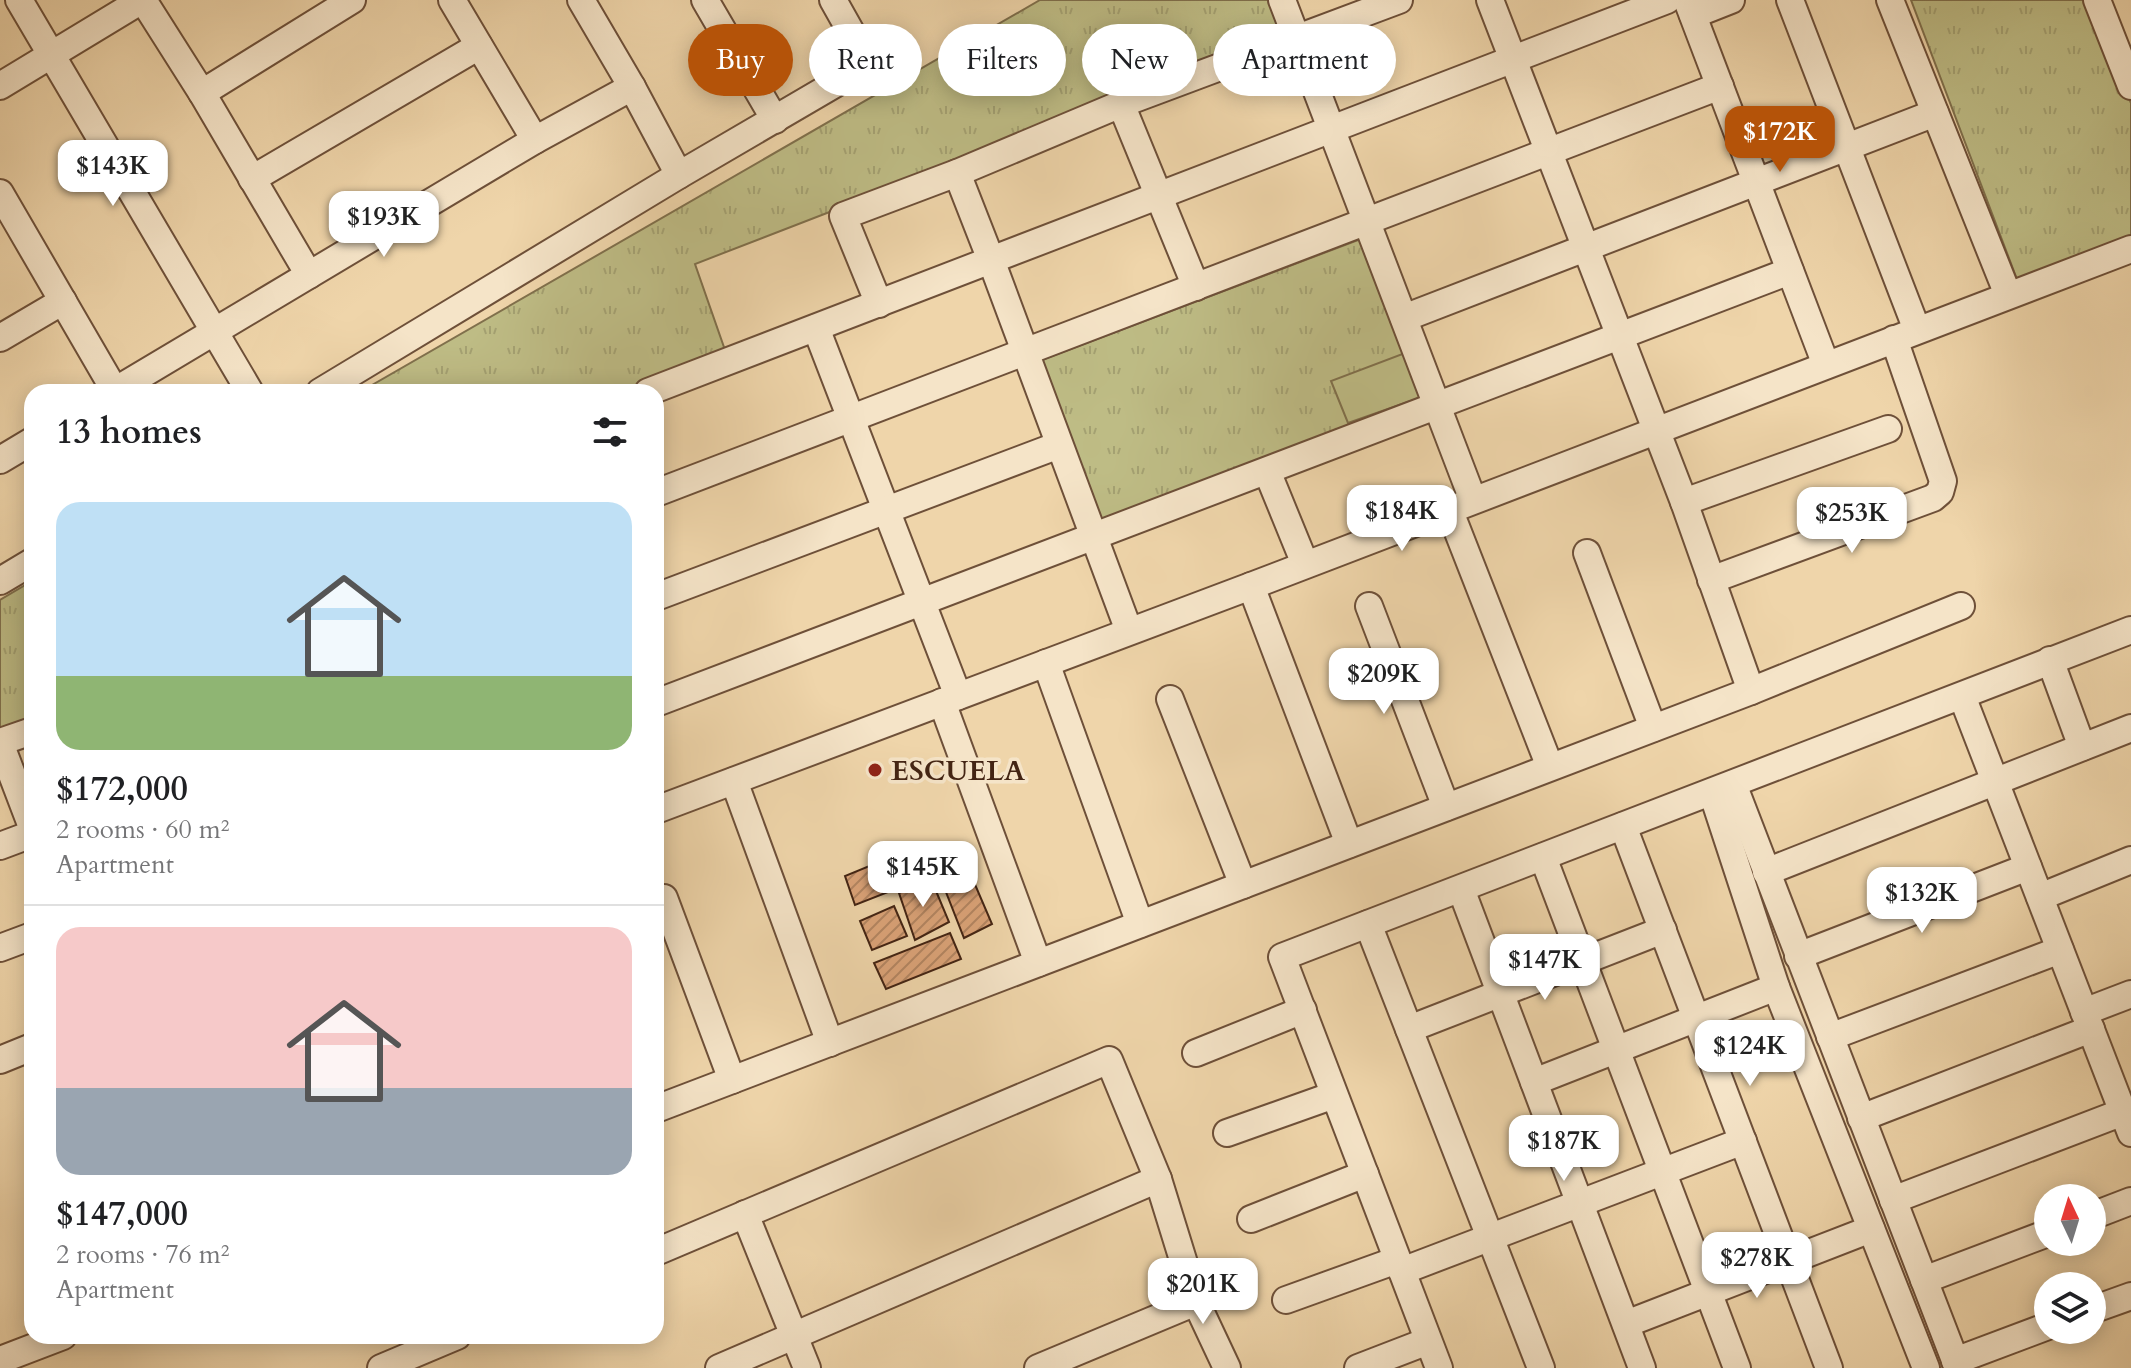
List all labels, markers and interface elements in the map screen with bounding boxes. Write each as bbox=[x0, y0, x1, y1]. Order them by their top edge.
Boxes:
chip: Buy bbox=[688, 24, 793, 96]
chip: Rent bbox=[809, 24, 922, 96]
chip: Filters bbox=[938, 24, 1066, 96]
chip: New bbox=[1082, 24, 1197, 96]
chip: Apartment bbox=[1213, 24, 1396, 96]
pin: $172K bbox=[1724, 106, 1836, 174]
text: $172K bbox=[1743, 114, 1817, 149]
pin: $143K bbox=[57, 140, 169, 208]
text: $143K bbox=[76, 148, 150, 183]
pin: $193K bbox=[328, 191, 440, 259]
text: $193K bbox=[347, 199, 421, 234]
text: 13 homes bbox=[56, 409, 202, 455]
icon: filters bbox=[588, 410, 632, 454]
pin: $184K bbox=[1346, 485, 1458, 553]
pin: $253K bbox=[1796, 487, 1908, 555]
text: $184K bbox=[1365, 493, 1439, 528]
text: $253K bbox=[1815, 495, 1889, 530]
icon: home bbox=[272, 554, 416, 698]
pin: $209K bbox=[1328, 648, 1440, 716]
text: $209K bbox=[1347, 656, 1421, 691]
place label: ESCUELA bbox=[891, 752, 1025, 790]
marker: ESCUELA bbox=[866, 761, 884, 779]
text: $172,000 bbox=[56, 766, 188, 812]
text: 2 rooms · 60 m² bbox=[56, 812, 229, 847]
pin: $145K bbox=[867, 841, 979, 909]
text: Apartment bbox=[56, 847, 174, 882]
text: $145K bbox=[886, 849, 960, 884]
pin: $132K bbox=[1866, 867, 1978, 935]
text: $132K bbox=[1885, 875, 1959, 910]
pin: $147K bbox=[1489, 934, 1601, 1002]
text: $147K bbox=[1508, 942, 1582, 977]
icon: home bbox=[272, 979, 416, 1123]
pin: $124K bbox=[1694, 1020, 1806, 1088]
text: $124K bbox=[1713, 1028, 1787, 1063]
pin: $187K bbox=[1508, 1115, 1620, 1183]
text: $187K bbox=[1527, 1123, 1601, 1158]
north arrow bbox=[2034, 1184, 2106, 1256]
map controls bbox=[2034, 1184, 2106, 1344]
text: $147,000 bbox=[56, 1191, 188, 1237]
pin: $278K bbox=[1701, 1232, 1813, 1300]
text: 2 rooms · 76 m² bbox=[56, 1237, 229, 1272]
text: $278K bbox=[1720, 1240, 1794, 1275]
pin: $201K bbox=[1147, 1258, 1259, 1326]
text: $201K bbox=[1166, 1266, 1240, 1301]
text: Apartment bbox=[56, 1272, 174, 1307]
button: layers bbox=[2034, 1272, 2106, 1344]

